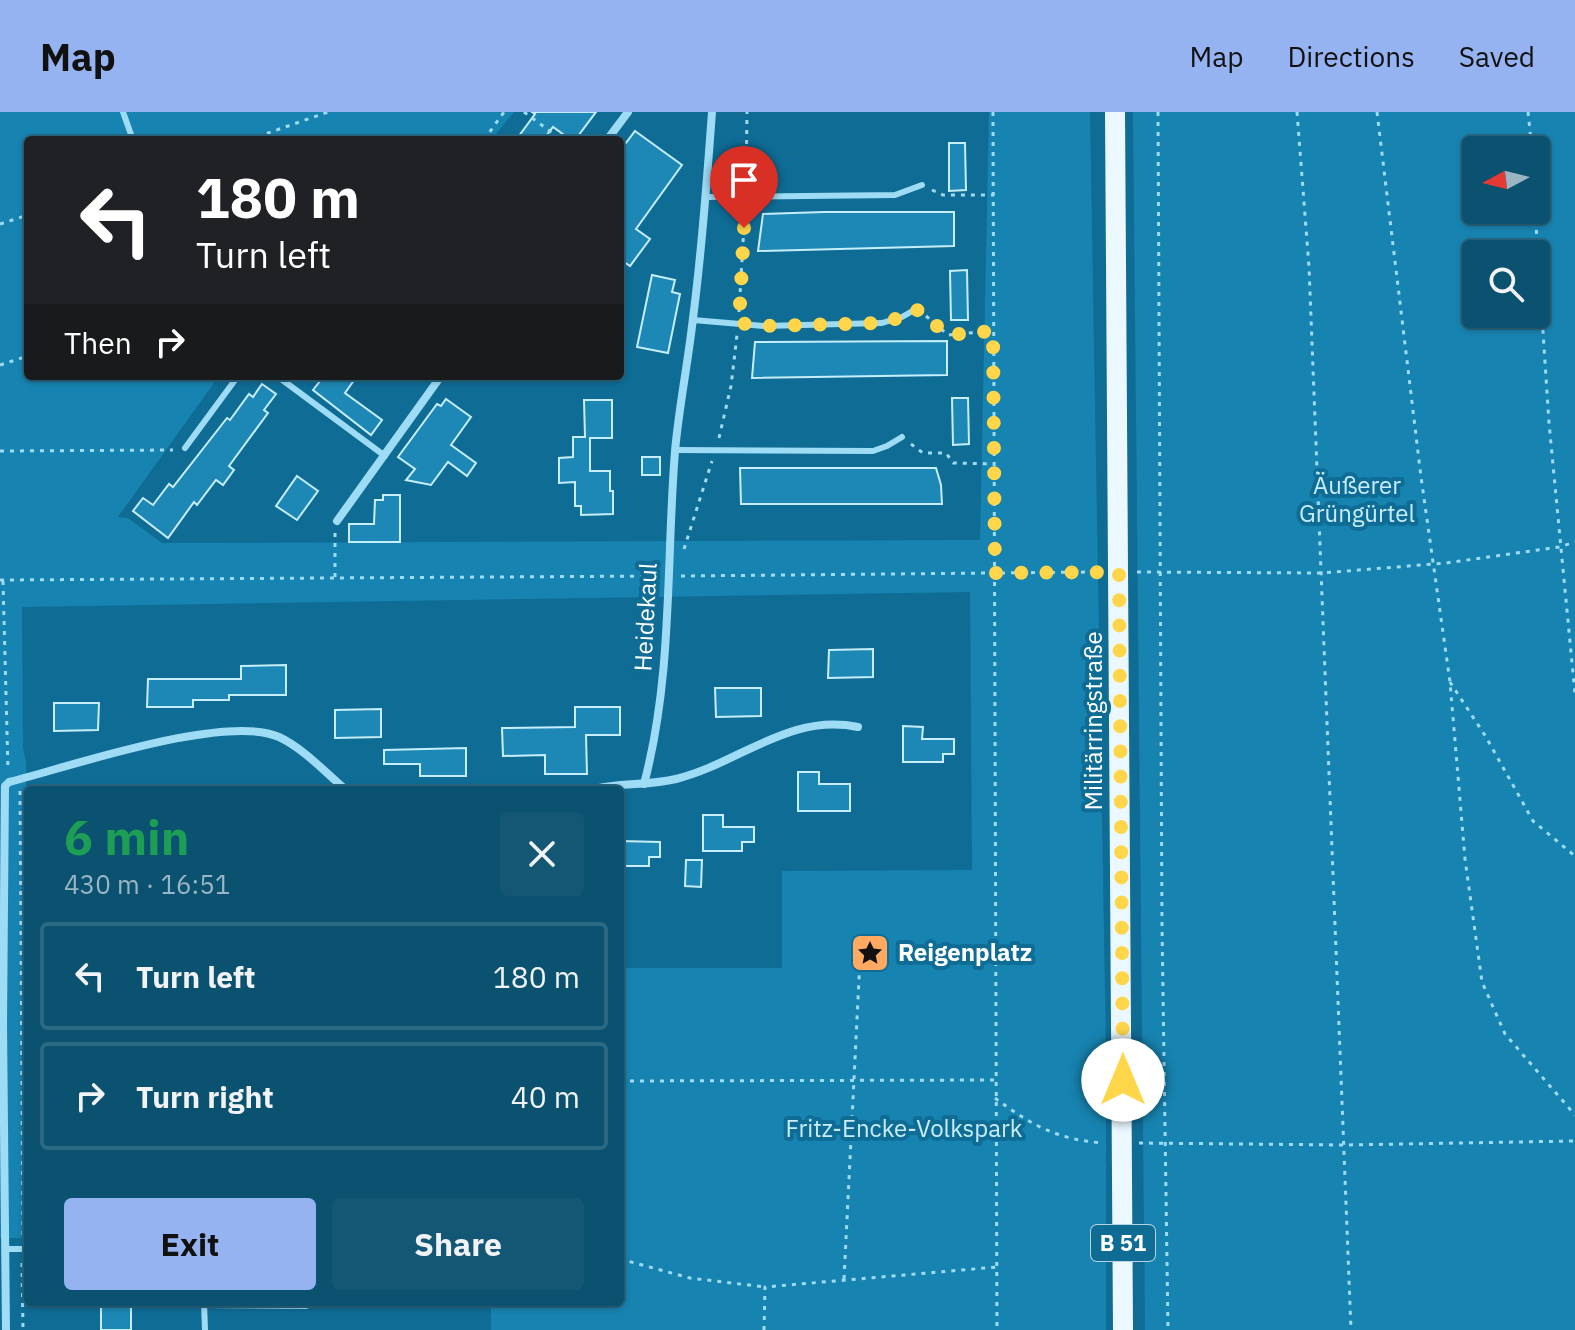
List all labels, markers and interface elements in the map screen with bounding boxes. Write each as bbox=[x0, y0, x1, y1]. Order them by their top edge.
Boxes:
text: Map bbox=[40, 32, 116, 81]
text: Map bbox=[1189, 38, 1243, 75]
text: Directions bbox=[1287, 38, 1415, 75]
text: Saved bbox=[1459, 38, 1535, 75]
north arrow bbox=[1462, 136, 1550, 224]
map controls bbox=[1462, 136, 1550, 328]
pin bbox=[710, 146, 778, 228]
icon: arrive bbox=[722, 158, 766, 202]
text: 180 m bbox=[196, 161, 360, 233]
icon: left bbox=[64, 168, 168, 272]
text: Turn left bbox=[196, 231, 331, 278]
button: search bbox=[1462, 240, 1550, 328]
icon: right bbox=[148, 320, 192, 364]
text: Then bbox=[64, 323, 132, 362]
park label: Äußerer Grüngürtel bbox=[1299, 469, 1415, 529]
street label: Heidekaul bbox=[626, 562, 664, 672]
street label: Militärringstraße bbox=[1077, 631, 1109, 811]
text: 6 min bbox=[64, 806, 189, 868]
button: close bbox=[500, 812, 584, 896]
text: 430 m · 16:51 bbox=[64, 867, 230, 901]
place icon: Reigenplatz bbox=[849, 932, 891, 974]
place label: Reigenplatz bbox=[898, 936, 1032, 968]
icon: left bbox=[68, 954, 112, 998]
text: Turn left bbox=[136, 957, 255, 996]
text: 180 m bbox=[493, 957, 580, 996]
position arrow bbox=[1081, 1038, 1165, 1122]
icon: right bbox=[68, 1074, 112, 1118]
text: Turn right bbox=[136, 1077, 274, 1116]
text: 40 m bbox=[511, 1077, 580, 1116]
park label: Fritz-Encke-Volkspark bbox=[786, 1112, 1023, 1144]
button: Exit bbox=[64, 1198, 316, 1290]
button: Share bbox=[332, 1198, 584, 1290]
road number: B 51 bbox=[1091, 1225, 1155, 1261]

